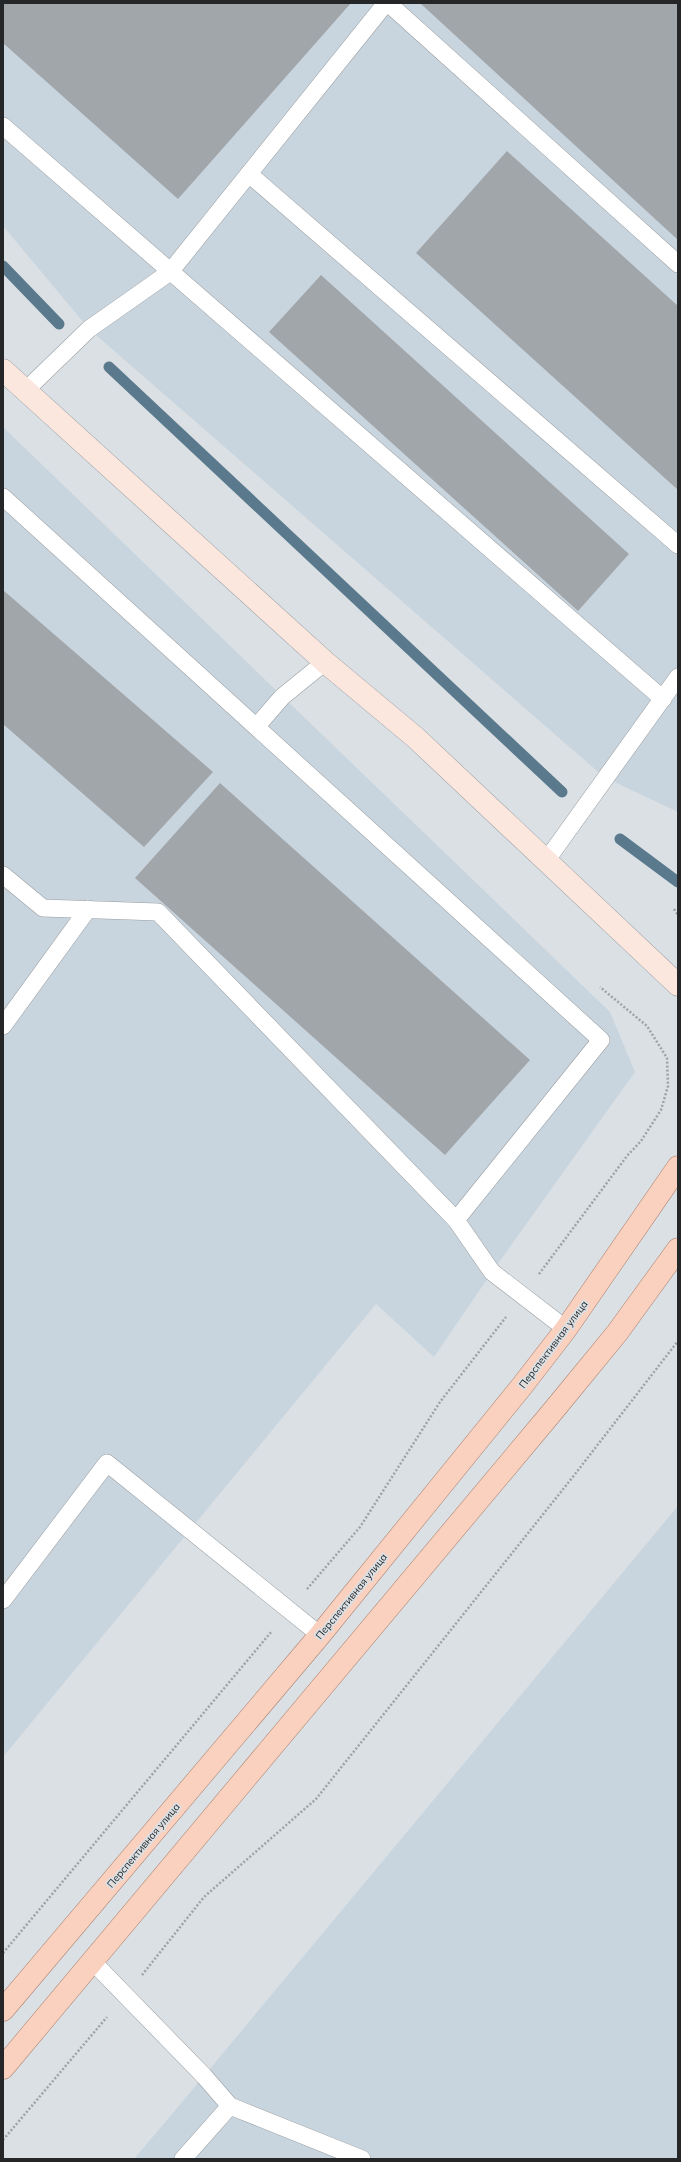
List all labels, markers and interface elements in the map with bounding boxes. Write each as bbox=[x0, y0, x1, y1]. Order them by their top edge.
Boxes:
street label: Перспективная улица bbox=[516, 1298, 591, 1391]
street label: Перспективная улица bbox=[313, 1551, 390, 1642]
street label: Перспективная улица bbox=[104, 1800, 183, 1890]

